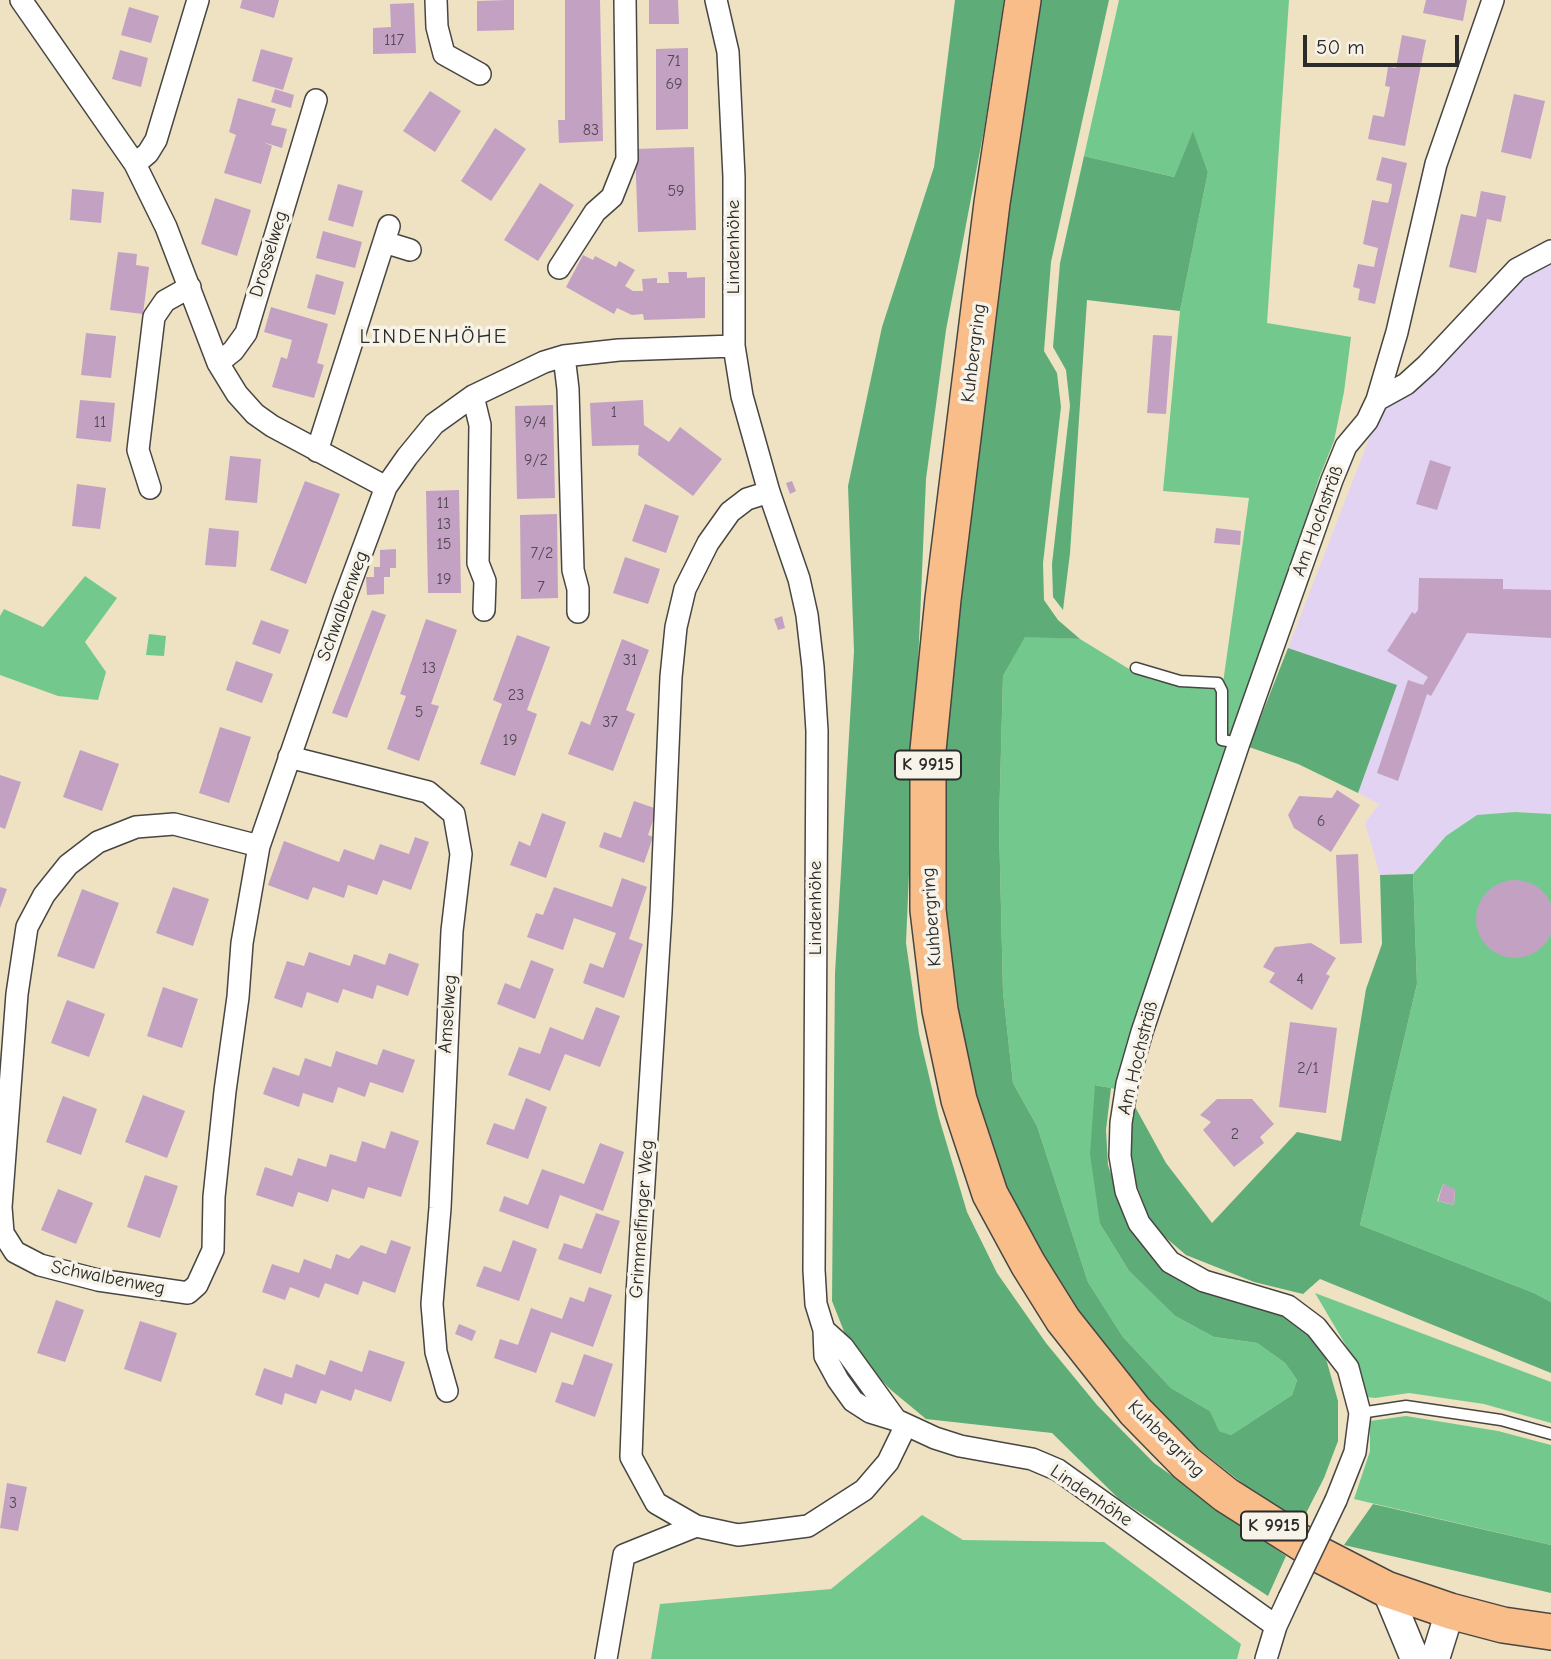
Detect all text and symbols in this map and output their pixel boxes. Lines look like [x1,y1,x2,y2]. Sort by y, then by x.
scale bar [1306,21,1462,65]
house number: 117 [384,30,404,50]
text: 50 m [1316,35,1365,59]
house number: 71 [667,51,681,71]
house number: 69 [665,74,683,94]
house number: 83 [583,120,599,140]
house number: 59 [667,181,685,201]
street label: Lindenhöhe [723,200,745,294]
street label: Drosselweg [245,208,293,300]
street label: Kuhbergring [957,302,991,404]
district label: LINDENHÖHE [361,324,507,350]
house number: 1 [611,402,617,422]
house number: 11 [94,412,106,432]
house number: 9/4 [523,412,547,432]
house number: 9/2 [524,450,548,470]
street label: Am Hochsträß [1287,462,1349,580]
house number: 11 [437,493,449,513]
house number: 13 [437,514,451,534]
house number: 15 [436,534,452,554]
house number: 7/2 [531,543,553,563]
street label: Schwalbenweg [313,548,373,664]
house number: 19 [437,569,451,589]
house number: 7 [537,577,545,597]
house number: 31 [623,650,637,670]
house number: 13 [422,658,436,678]
house number: 23 [508,685,524,705]
house number: 5 [415,702,423,722]
house number: 37 [602,712,618,732]
house number: 19 [503,730,517,750]
road number: K 9915 [895,750,961,780]
house number: 6 [1317,811,1325,831]
street label: Lindenhöhe [805,861,827,955]
street label: Kuhbergring [917,866,947,968]
house number: 4 [1296,969,1304,989]
street label: Amselweg [434,974,462,1054]
street label: Am Hochsträß [1113,999,1163,1117]
house number: 2/1 [1297,1058,1319,1078]
house number: 2 [1231,1124,1239,1144]
street label: Grimmelfinger Weg [625,1139,659,1299]
street label: Schwalbenweg [49,1256,167,1300]
street label: Kuhbergring [1123,1396,1209,1482]
street label: Lindenhöhe [1046,1460,1136,1532]
house number: 3 [9,1493,17,1513]
road number: K 9915 [1241,1512,1307,1540]

